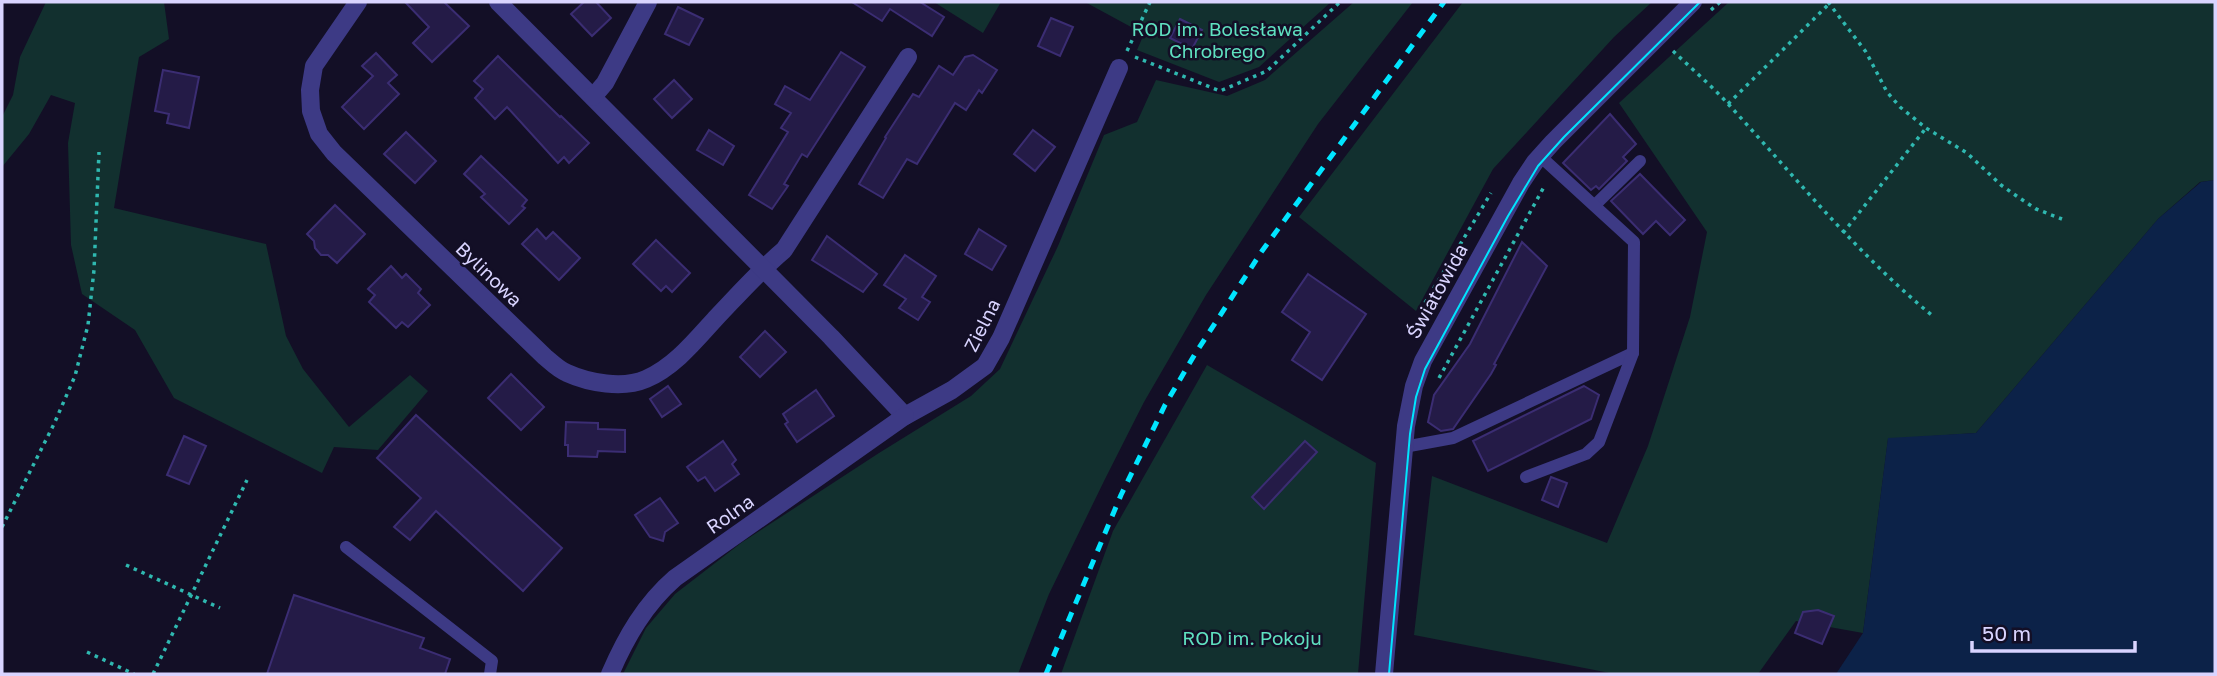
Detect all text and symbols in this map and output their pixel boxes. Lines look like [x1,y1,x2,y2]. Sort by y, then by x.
park label: ROD im. Bolesława Chrobrego [1131,17,1303,62]
street label: Bylinowa [452,237,527,311]
street label: Światowida [1401,239,1472,342]
street label: Zielna [959,295,1005,355]
street label: Rolna [702,489,758,538]
scale bar [1972,610,2135,654]
text: 50 m [1982,620,2031,646]
park label: ROD im. Pokoju [1182,626,1322,649]

